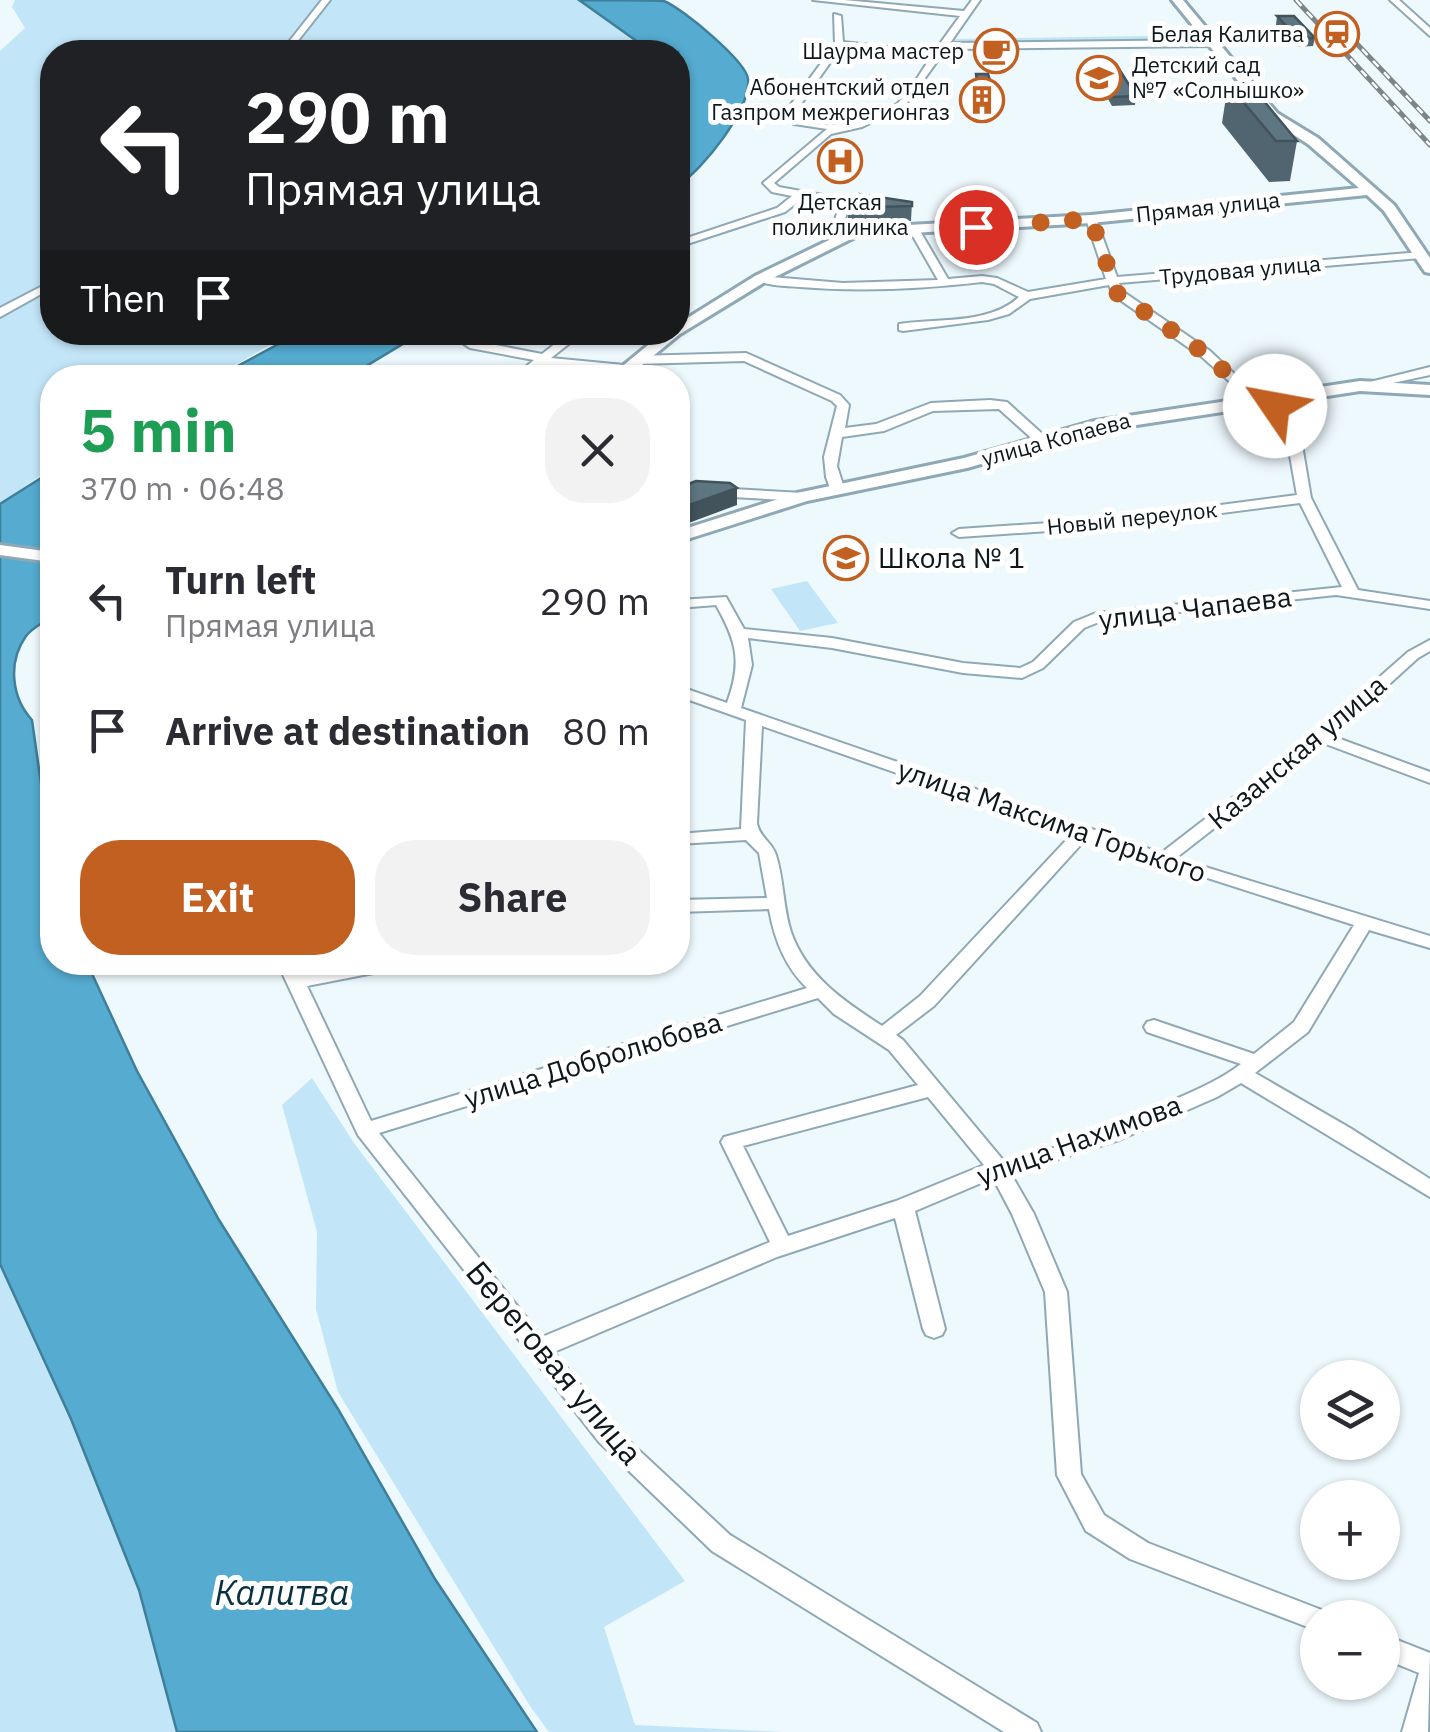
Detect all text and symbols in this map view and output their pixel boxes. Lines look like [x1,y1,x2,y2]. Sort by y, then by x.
station icon: Белая Калитва [1314,11,1360,57]
place label: Белая Калитва [1151,19,1304,48]
cafe icon: Шаурма мастер [973,28,1019,74]
place label: Шаурма мастер [802,36,964,65]
place label: Детский сад №7 «Солнышко» [1132,50,1304,104]
school or university icon: Детский сад №7 «Солнышко» [1076,55,1122,101]
text: 290 m [245,71,450,162]
place label: Абонентский отдел Газпром межрегионгаз [711,72,950,126]
building icon: Абонентский отдел Газпром межрегионгаз [959,77,1005,123]
icon: left [80,80,210,210]
hospital icon: Детская поликлиника [817,138,863,184]
text: Прямая улица [245,159,541,217]
street label: Прямая улица [1134,184,1282,228]
pin [934,185,1019,270]
place label: Детская поликлиника [771,187,909,241]
icon: arrive [949,200,1004,255]
street label: Трудовая улица [1158,248,1322,291]
icon: arrive [186,270,241,325]
text: Then [80,273,166,322]
position arrow [1223,354,1327,458]
text: 5 min [80,390,237,469]
button: close [545,398,650,503]
street label: улица Копаева [978,405,1134,472]
text: 370 m · 06:48 [80,467,285,509]
street label: Новый переулок [1045,494,1219,541]
school or university icon: Школа № 1 [823,535,869,581]
place label: Школа № 1 [878,539,1025,576]
text: Turn left [165,555,316,604]
icon: left [80,573,135,628]
text: 290 m [539,576,650,625]
street label: улица Чапаева [1096,577,1294,638]
text: Прямая улица [165,604,376,646]
street label: Казанская улица [1200,666,1394,837]
icon: arrive [80,703,135,758]
text: Arrive at destination [165,706,530,755]
text: 80 m [562,706,650,755]
street label: улица Максима Горького [893,750,1211,891]
button: Exit [80,840,355,955]
button: Share [375,840,650,955]
street label: улица Добролюбова [460,1003,726,1116]
street label: улица Нахимова [971,1085,1186,1194]
street label: Береговая улица [457,1252,652,1473]
map controls [1300,1360,1400,1700]
button: layers [1300,1360,1400,1460]
button: + [1300,1480,1400,1580]
water label: Калитва [214,1569,350,1615]
button: − [1300,1600,1400,1700]

